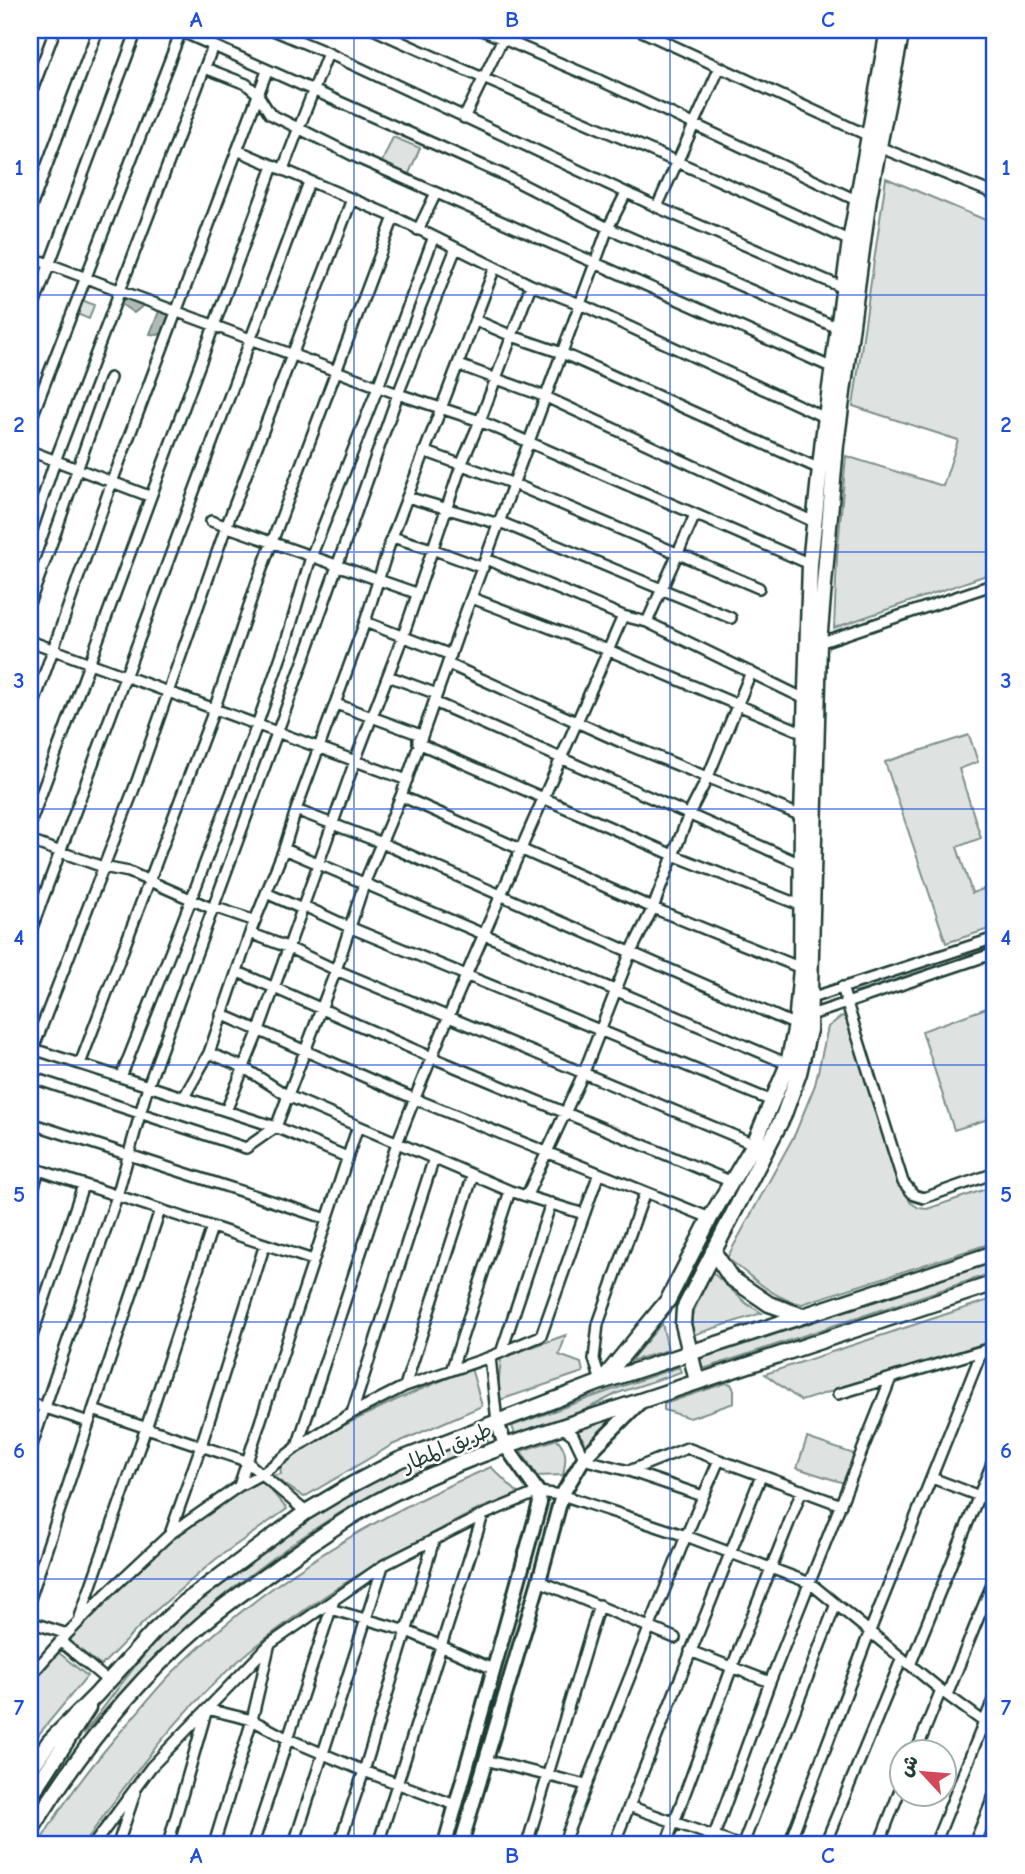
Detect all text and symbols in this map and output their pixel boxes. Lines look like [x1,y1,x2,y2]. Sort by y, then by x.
text: A [190,6,203,33]
text: B [505,6,519,33]
text: C [821,6,835,33]
text: 1 [14,154,24,181]
text: 1 [1001,154,1011,181]
text: 2 [13,411,25,438]
text: 2 [1000,411,1012,438]
text: 3 [13,667,25,694]
text: 3 [1000,667,1012,694]
text: 4 [14,924,25,951]
text: 4 [1001,924,1012,951]
text: 5 [13,1181,25,1208]
text: 5 [1000,1181,1012,1208]
street label: طريق المطار [397,1417,495,1477]
text: 6 [13,1437,25,1464]
text: 6 [1000,1437,1012,1464]
text: 7 [14,1694,25,1721]
text: 7 [1001,1694,1012,1721]
north arrow [888,1738,958,1808]
text: ش [894,1752,923,1780]
text: A [190,1842,203,1869]
text: B [505,1842,519,1869]
text: C [821,1842,835,1869]

